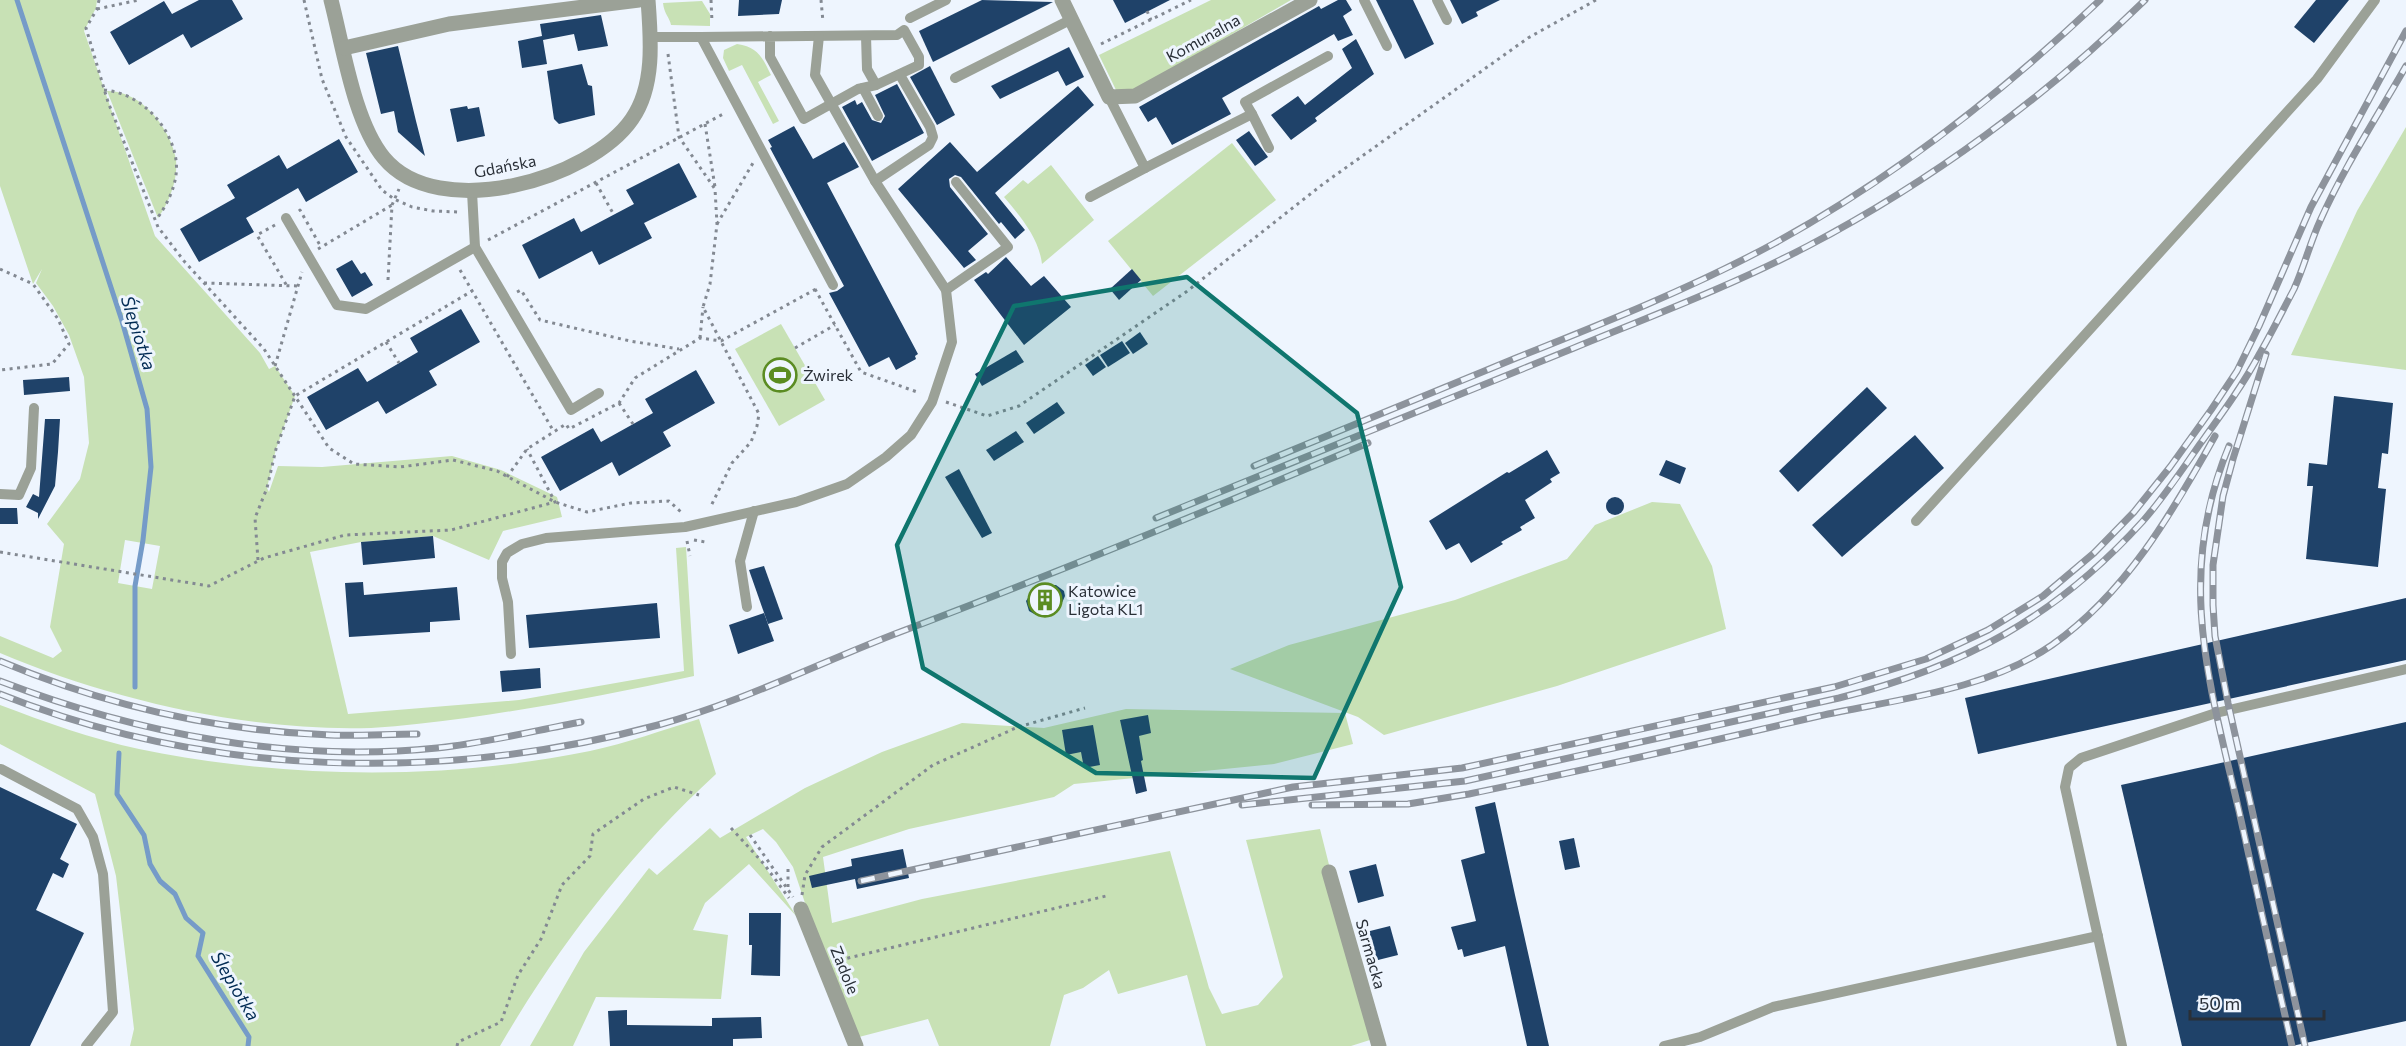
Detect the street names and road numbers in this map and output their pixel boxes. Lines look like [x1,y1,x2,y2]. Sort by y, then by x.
street label: Komunalna [1162,9,1243,66]
street label: Gdańska [472,150,538,181]
street label: Sarmacka [1353,917,1390,991]
street label: Zadole [827,943,864,997]

